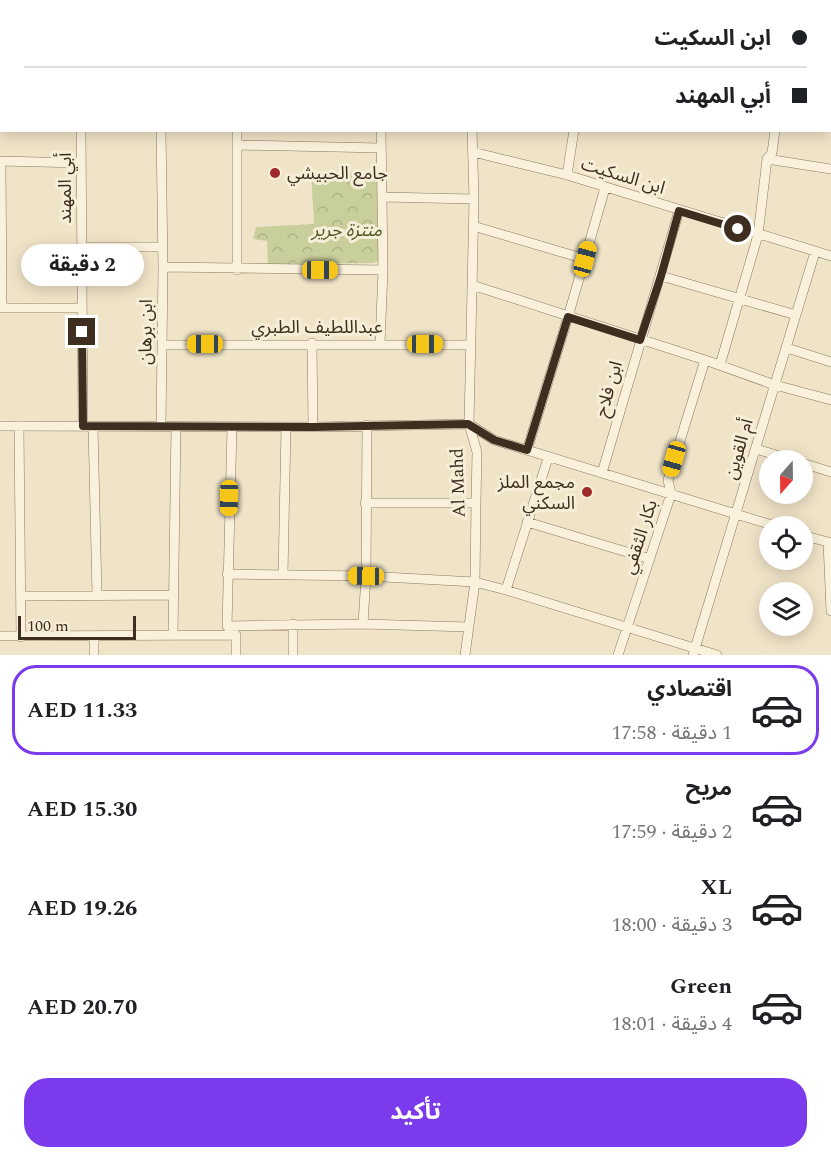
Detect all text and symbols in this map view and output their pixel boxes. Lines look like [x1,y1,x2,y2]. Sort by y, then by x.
text: ابن السكيت [655,22,771,55]
text: أبي المهند [675,80,771,113]
street label: ابن السكيت [578,150,668,202]
street label: أبي المهند [52,152,79,224]
place label: جامع الحبيشي [287,160,388,187]
marker: جامع الحبيشي [268,166,282,180]
route start [724,215,751,242]
park label: منتزة جرير [310,217,383,244]
car [572,239,598,279]
callout: 2 دقيقة [20,245,144,287]
text: 2 دقيقة [49,250,116,280]
car [302,261,338,279]
street label: ابن برهان [132,299,160,365]
street label: عبداللطيف الطبري [251,314,383,341]
route end [68,318,95,345]
car [187,335,223,353]
car [407,335,443,353]
street label: ابن فلاح [588,358,630,420]
street label: أم القوين [717,415,761,483]
car [660,439,688,479]
street label: Al Mahd [443,448,473,518]
north arrow [759,450,813,504]
map controls [759,450,813,636]
place label: مجمع الملز السكني [497,469,575,517]
car [220,480,238,516]
marker: مجمع الملز السكني [580,485,594,499]
street label: بكار الثقفي [615,496,665,578]
button: locate [759,516,813,570]
car [348,567,384,585]
button: layers [759,582,813,636]
scale bar [18,613,136,640]
text: 100 m [27,614,69,638]
text: اقتصادي [647,673,732,706]
icon: car [750,683,804,737]
text: AED 11.33 [27,694,137,727]
text: 1 دقيقة · 17:58 [611,718,732,748]
text: مريح [686,772,732,805]
icon: car [750,782,804,836]
text: AED 15.30 [27,793,137,826]
text: 2 دقيقة · 17:59 [611,817,732,847]
text: XL [701,871,732,904]
icon: car [750,881,804,935]
text: AED 19.26 [27,892,137,925]
text: 3 دقيقة · 18:00 [611,910,732,940]
text: Green [670,970,732,1003]
icon: car [750,980,804,1034]
text: AED 20.70 [27,991,137,1024]
text: 4 دقيقة · 18:01 [611,1009,732,1039]
button: تأكيد [24,1078,807,1147]

